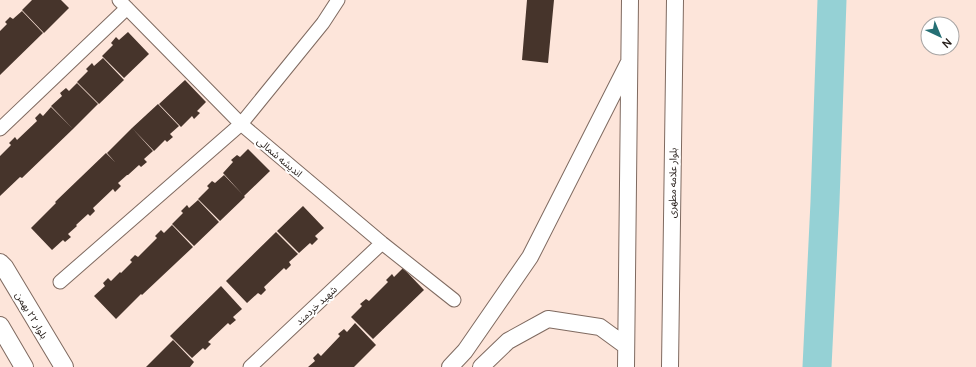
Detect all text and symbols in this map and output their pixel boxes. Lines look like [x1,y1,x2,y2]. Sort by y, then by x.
north arrow [920,16,960,56]
text: N [939,35,955,52]
street label: اندیشه شمالی [254,134,306,180]
street label: بلوار علامه مطهری [664,147,680,218]
street label: شهید خردمند [292,282,340,328]
street label: بلوار ۲۲ بهمن [12,289,52,341]

